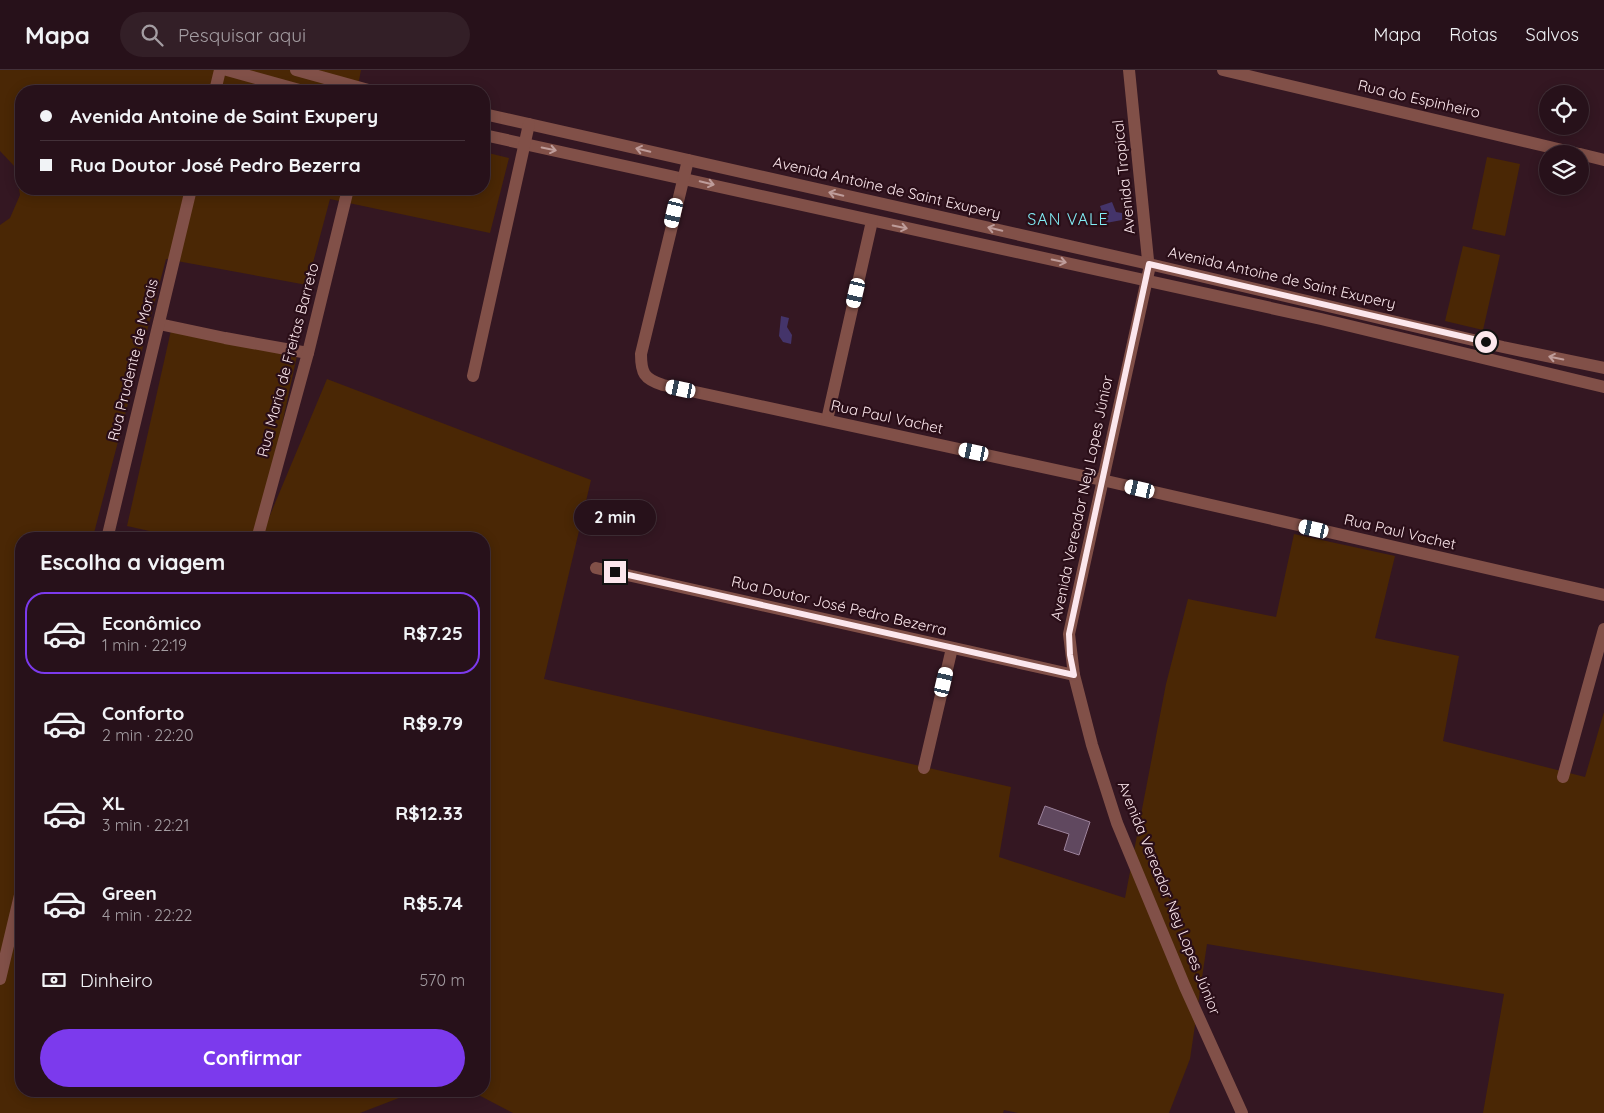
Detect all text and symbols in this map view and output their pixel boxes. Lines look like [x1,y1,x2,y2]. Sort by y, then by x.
search box [120,12,470,57]
text: Mapa [25,20,90,50]
icon: search [138,21,166,49]
text: Pesquisar aqui [178,23,306,47]
text: Mapa [1374,23,1421,46]
text: Rotas [1449,23,1498,46]
text: Salvos [1526,23,1579,46]
street label: Rua do Espinheiro [1356,75,1482,122]
map controls [1539,85,1589,195]
button: locate [1539,85,1589,135]
text: Avenida Antoine de Saint Exupery [70,104,378,128]
street label: Avenida Tropical [1108,119,1139,235]
one-way arrow [540,144,556,154]
one-way arrow [636,145,652,154]
button: layers [1539,145,1589,195]
street label: Avenida Antoine de Saint Exupery [771,152,1003,223]
text: Rua Doutor José Pedro Bezerra [70,153,361,177]
one-way arrow [699,179,715,188]
one-way arrow [829,189,845,198]
car [663,197,684,229]
district label: SAN VALE [1027,209,1109,229]
one-way arrow [891,223,907,232]
one-way arrow [987,224,1003,233]
street label: Avenida Antoine de Saint Exupery [1166,242,1398,313]
one-way arrow [1050,257,1066,266]
street label: Rua Maria de Freitas Barreto [252,261,323,459]
street label: Rua Prudente de Morais [103,277,162,443]
car [845,277,866,309]
route start [1475,331,1497,353]
one-way arrow [1549,353,1565,362]
street label: Avenida Vereador Ney Lopes Júnior [1046,373,1117,622]
car [664,379,697,399]
street label: Rua Paul Vachet [829,395,945,438]
car [957,442,990,462]
car [1123,478,1156,500]
callout: 2 min [574,500,656,534]
text: 2 min [594,507,636,527]
street label: Rua Paul Vachet [1342,509,1458,554]
car [1297,518,1330,540]
text: Escolha a viagem [40,548,225,576]
route end [604,561,626,583]
street label: Rua Doutor José Pedro Bezerra [730,571,949,640]
icon: car [42,611,87,656]
text: Econômico [102,611,201,635]
text: R$7.25 [403,621,463,645]
text: 1 min · 22:19 [102,635,187,655]
car [933,666,954,698]
icon: car [42,701,87,746]
text: Conforto [102,701,184,725]
text: R$9.79 [403,711,463,735]
text: 2 min · 22:20 [102,725,193,745]
street label: Avenida Vereador Ney Lopes Júnior [1114,778,1225,1018]
icon: car [42,791,87,836]
text: XL [102,791,125,815]
text: R$12.33 [395,801,463,825]
text: 3 min · 22:21 [102,815,189,835]
icon: car [42,881,87,926]
text: Green [102,881,157,905]
text: R$5.74 [403,891,463,915]
text: 4 min · 22:22 [102,905,192,925]
icon: cash [40,966,68,994]
text: Dinheiro [80,968,153,992]
text: 570 m [420,970,465,990]
button: Confirmar [40,1029,465,1087]

